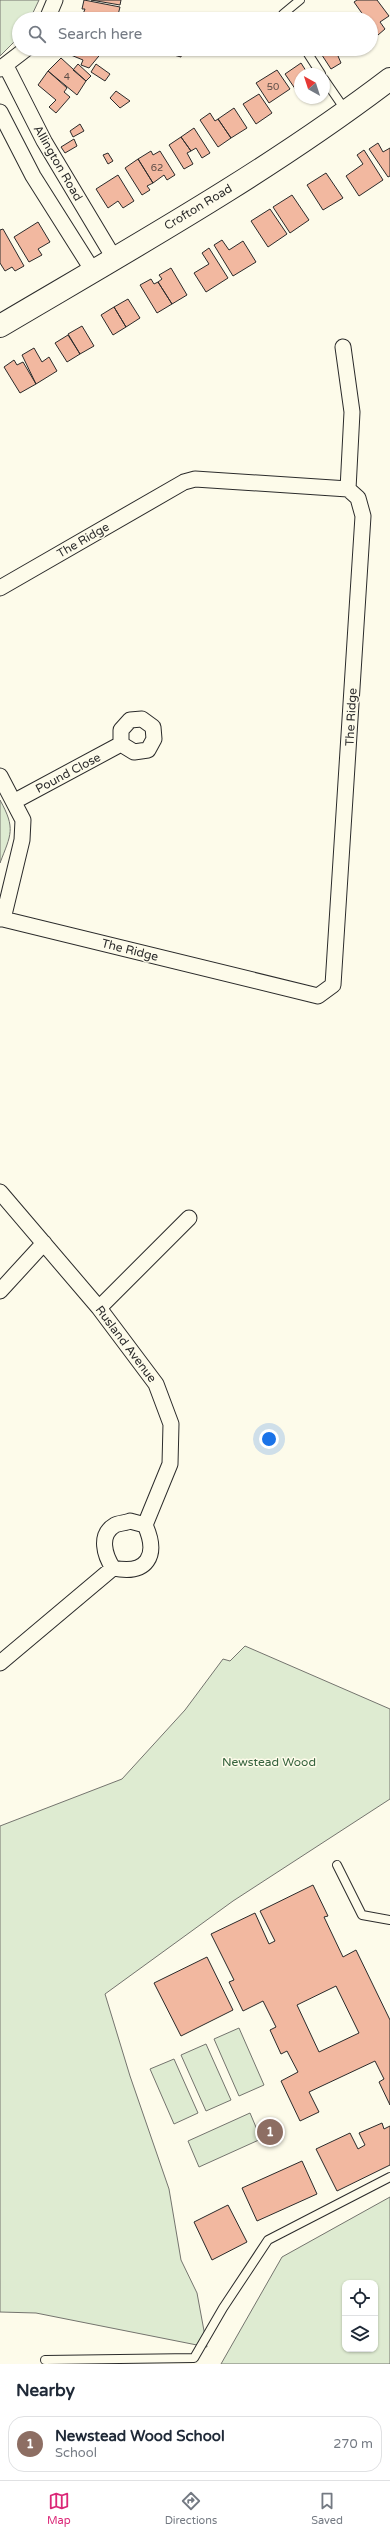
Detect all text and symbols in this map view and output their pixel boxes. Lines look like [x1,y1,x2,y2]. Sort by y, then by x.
search box [12,12,378,56]
icon: search [26,23,48,45]
text: Search here [58,25,142,43]
north arrow [294,68,330,104]
house number: 4 [64,71,70,83]
house number: 50 [267,81,279,93]
street label: Allington Road [31,123,85,203]
house number: 62 [151,162,163,174]
street label: Crofton Road [161,181,235,233]
street label: The Ridge [54,519,112,561]
street label: The Ridge [342,688,360,746]
street label: Pound Close [33,750,103,796]
street label: The Ridge [100,936,160,964]
street label: Rusland Avenue [93,1303,159,1385]
your location [259,1429,279,1449]
park label: Newstead Wood [222,1755,316,1769]
pin: 1 [257,2117,283,2147]
map controls [342,2280,378,2352]
button: locate [342,2280,378,2316]
button: layers [342,2316,378,2352]
text: Nearby [16,2380,75,2401]
text: Newstead Wood School [55,2427,225,2445]
text: 1 [26,2436,34,2452]
text: 270 m [333,2436,373,2452]
text: School [55,2445,97,2461]
tab: Map [47,2490,71,2527]
tab: Directions [165,2490,217,2527]
tab: Saved [311,2490,343,2527]

